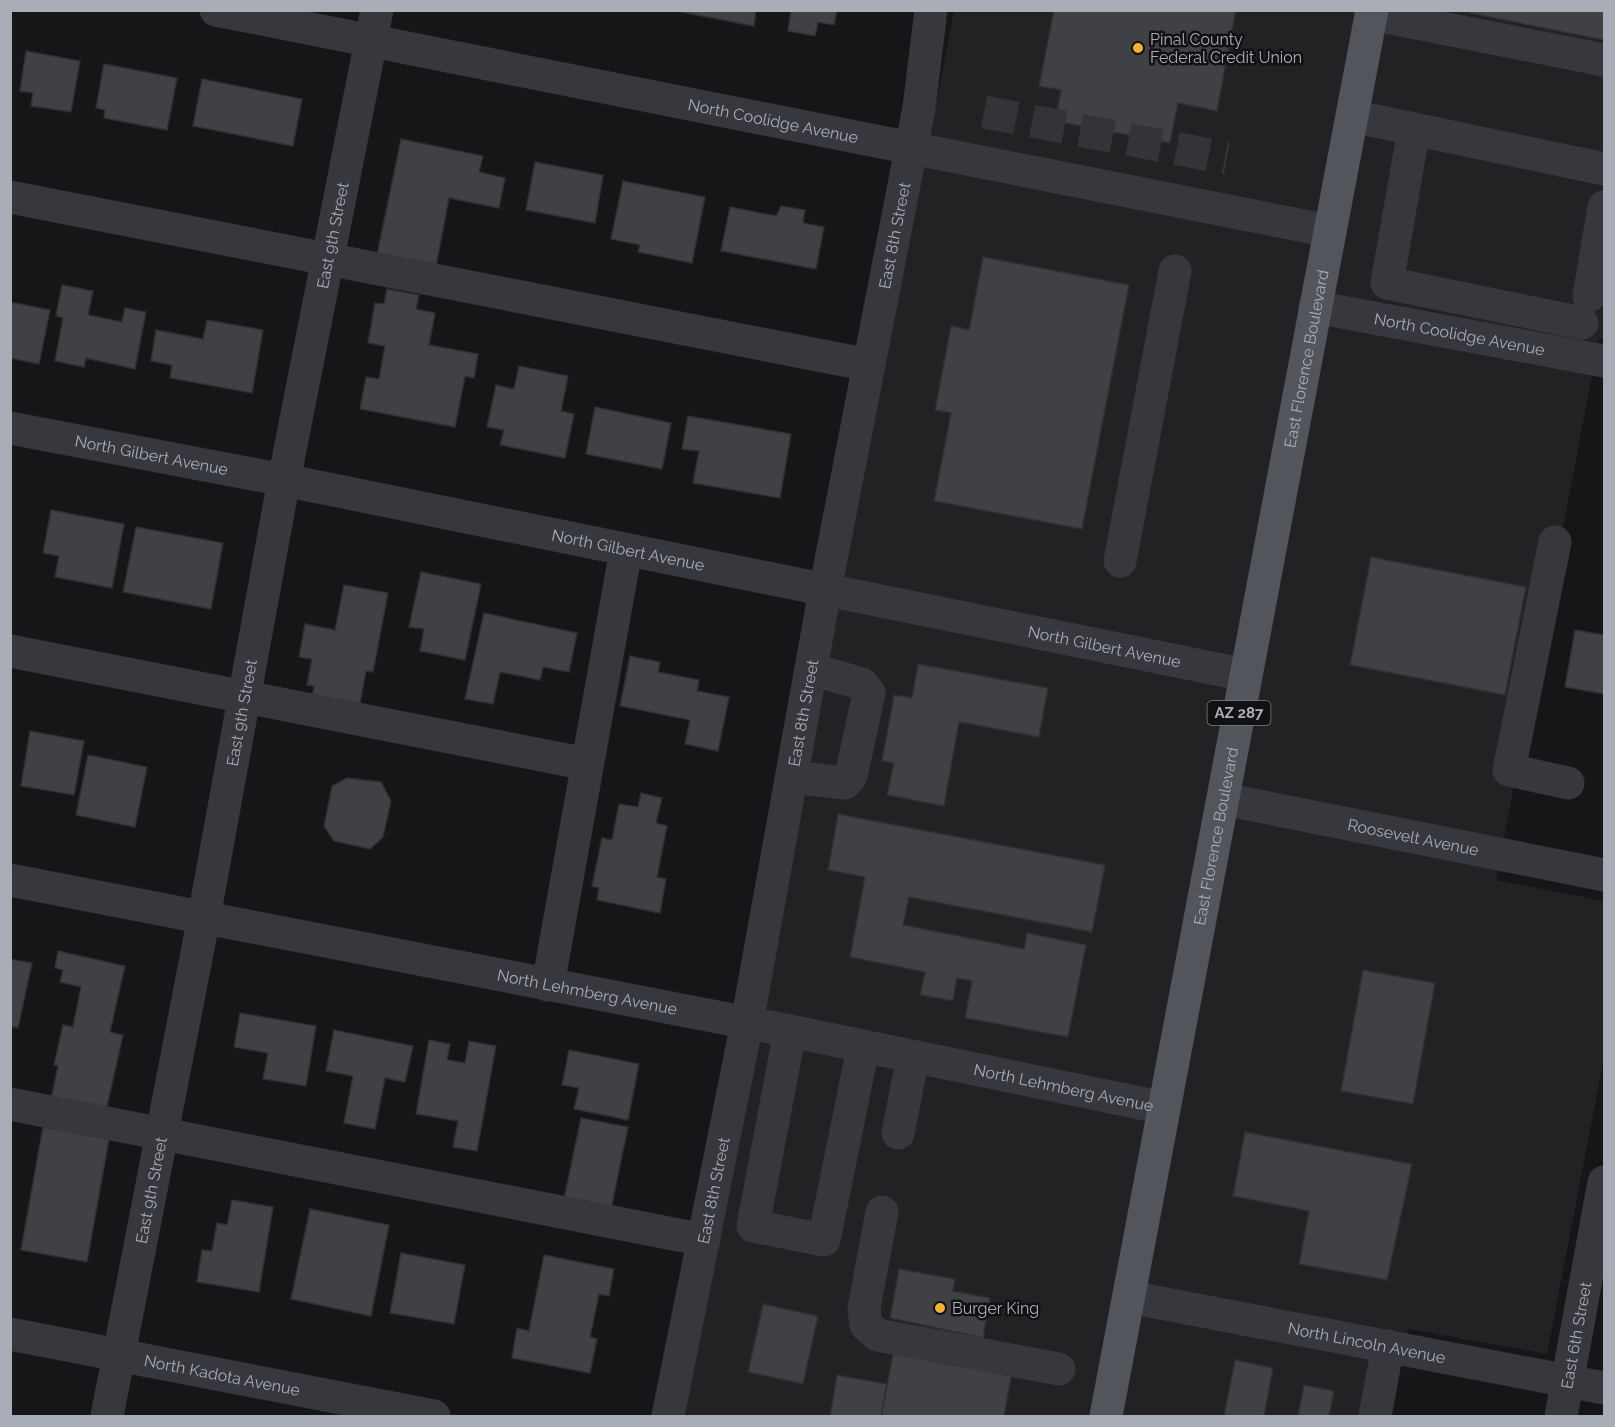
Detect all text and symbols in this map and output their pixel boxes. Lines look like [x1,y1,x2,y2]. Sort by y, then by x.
place label: Pinal County Federal Credit Union [1150,30,1302,67]
marker: Pinal County Federal Credit Union [1131,41,1145,55]
street label: North Coolidge Avenue [686,94,860,147]
street label: East 9th Street [313,180,352,290]
street label: East 8th Street [875,180,914,291]
street label: East Florence Boulevard [1280,268,1332,449]
street label: North Coolidge Avenue [1373,309,1546,359]
street label: North Gilbert Avenue [73,431,230,479]
street label: North Gilbert Avenue [550,525,706,575]
street label: North Gilbert Avenue [1026,622,1183,671]
street label: East 9th Street [222,657,261,768]
street label: East 8th Street [784,657,822,768]
road number: AZ 287 [1208,701,1270,725]
street label: East Florence Boulevard [1190,746,1242,927]
street label: Roosevelt Avenue [1346,815,1480,859]
street label: North Lehmberg Avenue [496,965,679,1018]
street label: North Lehmberg Avenue [972,1060,1155,1115]
street label: East 9th Street [131,1135,171,1245]
street label: East 8th Street [693,1135,733,1246]
street label: East 6th Street [1557,1280,1595,1390]
place label: Burger King [952,1299,1039,1318]
marker: Burger King [933,1301,947,1315]
street label: North Lincoln Avenue [1286,1318,1447,1367]
street label: North Kadota Avenue [142,1351,302,1399]

